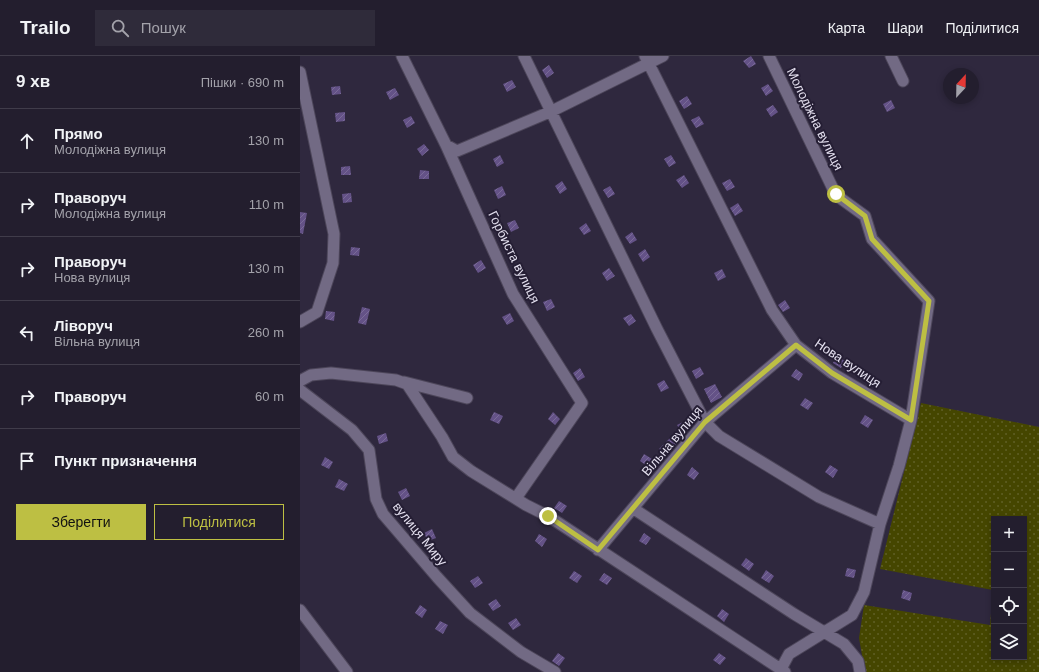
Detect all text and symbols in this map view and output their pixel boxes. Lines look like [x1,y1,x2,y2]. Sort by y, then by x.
search box [95,10,375,46]
text: Trailo [20,17,71,38]
icon: search [109,17,131,39]
text: Пошук [141,19,186,36]
text: Карта [828,20,865,36]
text: Шари [887,20,923,36]
text: Поділитися [945,20,1019,36]
street label: Молодіжна вулиця [784,65,846,173]
north arrow [943,68,979,104]
text: 9 хв [16,72,50,91]
text: Пішки · 690 m [201,75,284,90]
text: Прямо [54,125,103,142]
icon: ahead [16,130,38,152]
text: 130 m [248,133,284,148]
text: Молодіжна вулиця [54,142,166,157]
route start [827,185,845,203]
text: Праворуч [54,189,127,206]
icon: right [16,194,38,216]
text: 110 m [249,197,284,212]
text: Молодіжна вулиця [54,206,166,221]
street label: Горбиста вулиця [485,208,543,306]
text: Праворуч [54,253,127,270]
icon: right [16,258,38,280]
text: 130 m [248,261,284,276]
text: Нова вулиця [54,270,130,285]
text: Ліворуч [54,317,113,334]
icon: left [16,322,38,344]
text: 260 m [248,325,284,340]
text: Вільна вулиця [54,334,140,349]
street label: Нова вулиця [812,335,884,391]
icon: right [16,386,38,408]
text: Праворуч [54,388,127,405]
text: 60 m [255,389,284,404]
street label: Вільна вулиця [639,403,705,479]
icon: arrive [16,450,38,472]
text: Пункт призначення [54,452,197,469]
street label: вулиця Миру [390,499,451,569]
button: Зберегти [16,504,146,540]
button: Поділитися [154,504,284,540]
route end [539,507,557,525]
map controls [991,516,1027,660]
button: + [991,516,1027,552]
button: − [991,552,1027,588]
button: locate [991,588,1027,624]
button: layers [991,624,1027,660]

